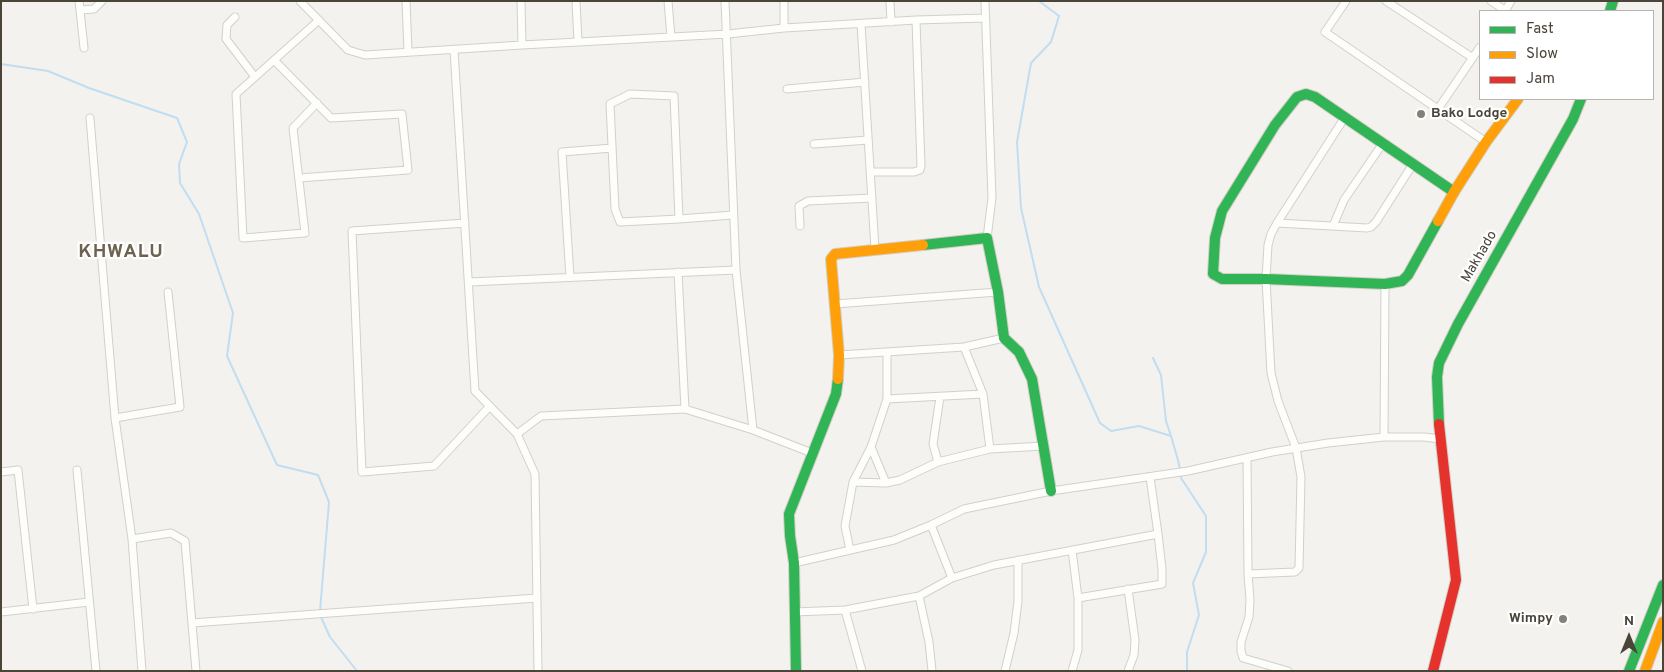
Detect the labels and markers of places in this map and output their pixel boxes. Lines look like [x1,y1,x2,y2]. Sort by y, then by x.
place label: Bako Lodge [1431,106,1507,122]
marker: Bako Lodge [1415,108,1427,120]
place label: Wimpy [1509,611,1553,627]
marker: Wimpy [1557,613,1569,625]

